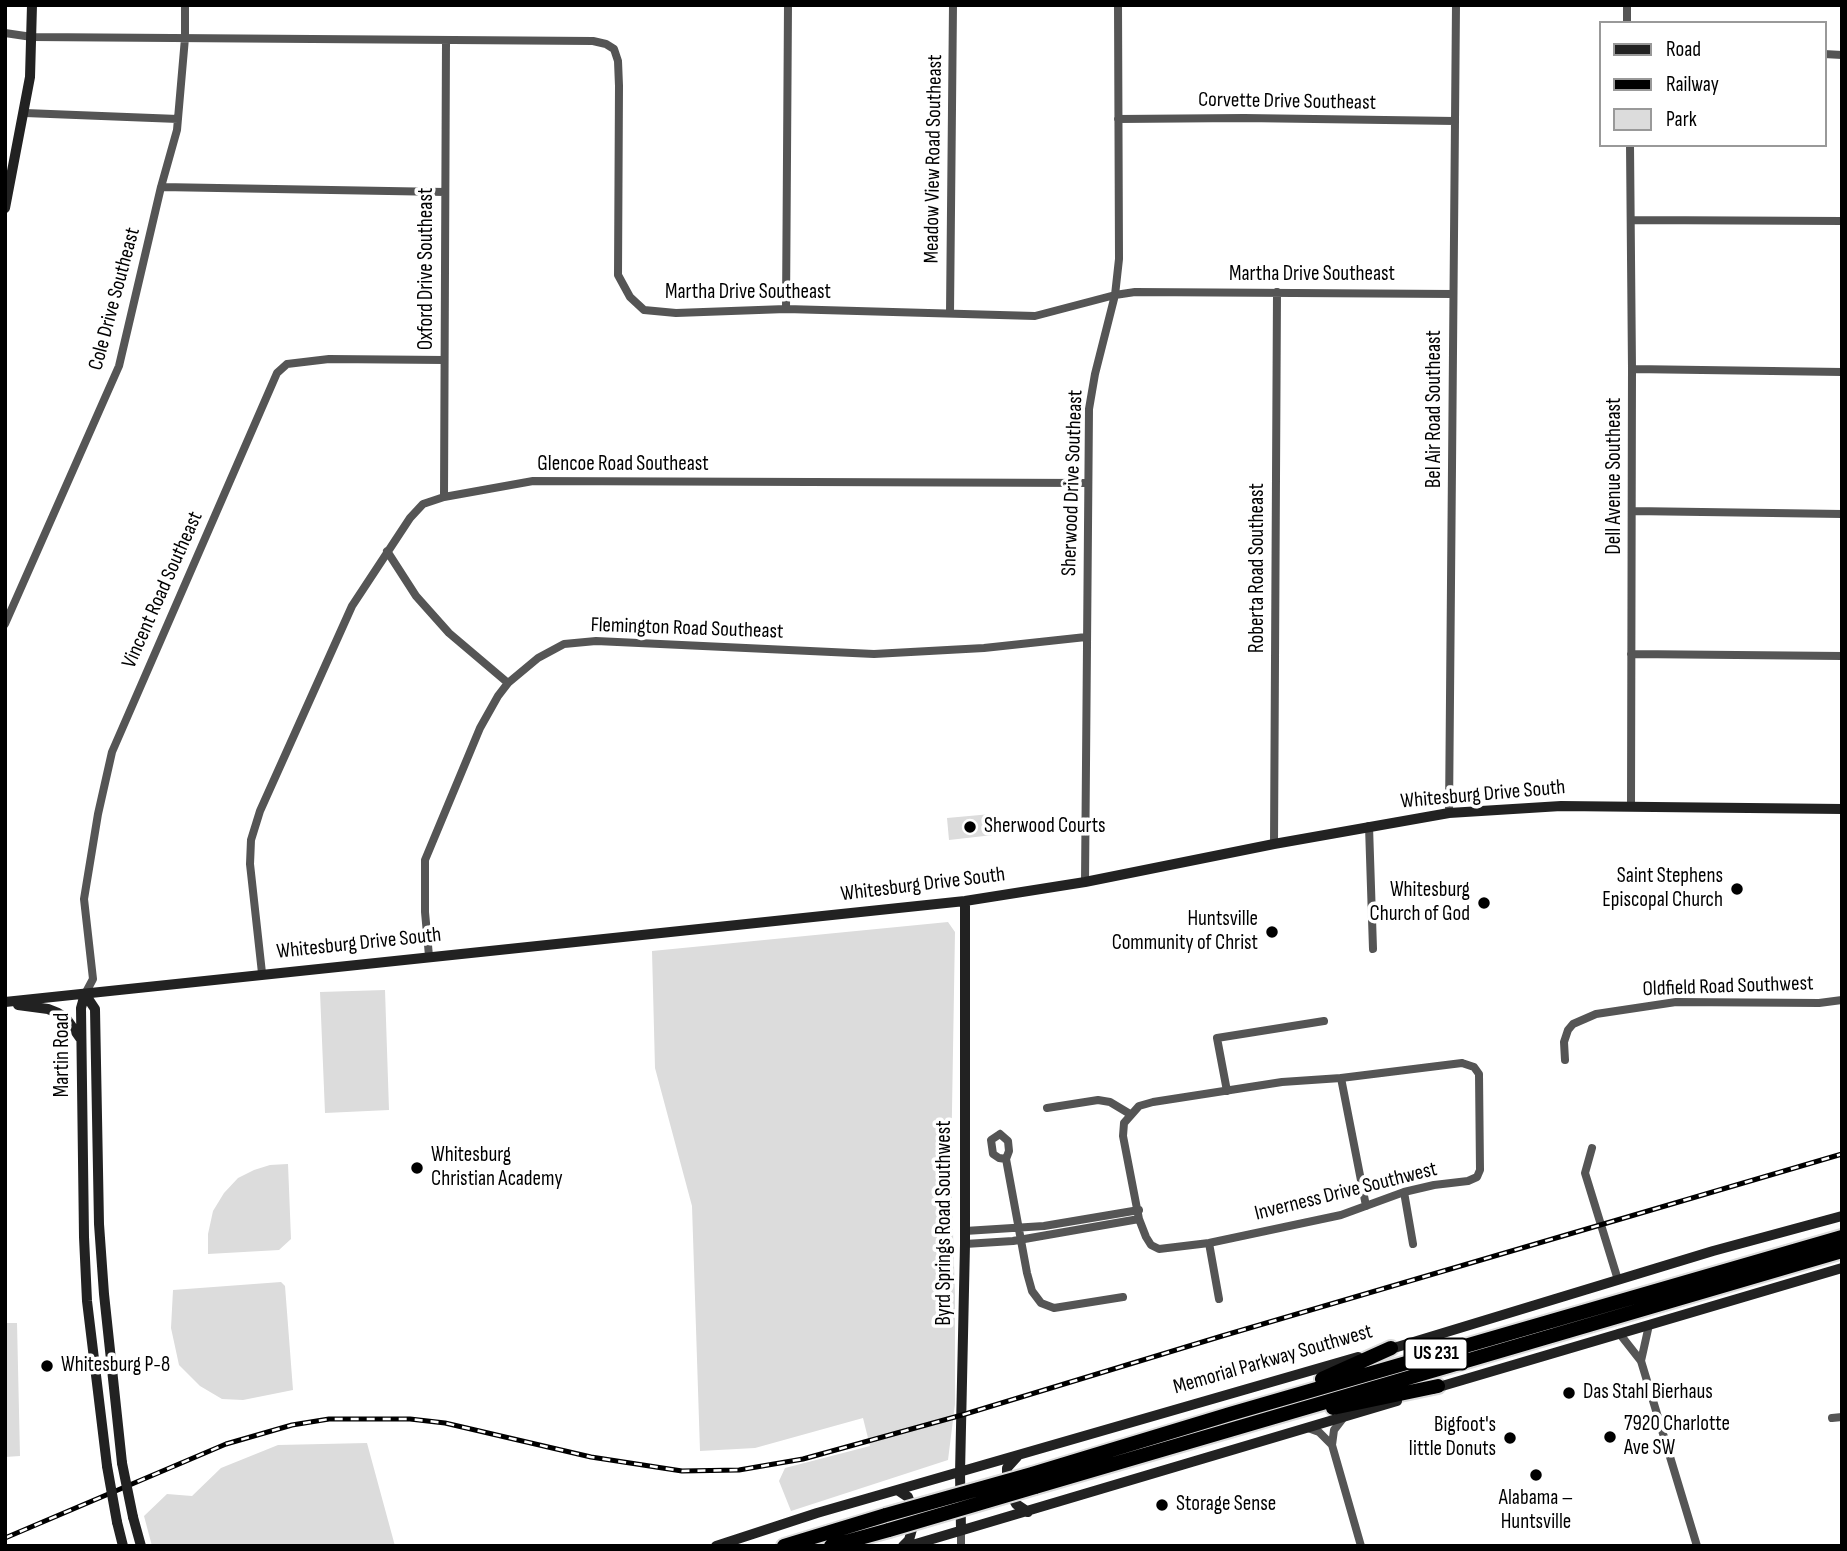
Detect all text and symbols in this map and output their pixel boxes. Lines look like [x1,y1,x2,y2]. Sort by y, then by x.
legend [1598,21,1826,147]
text: Road [1666,37,1701,62]
street label: Meadow View Road Southeast [920,54,948,264]
text: Railway [1666,72,1719,97]
street label: Corvette Drive Southeast [1198,88,1376,116]
text: Park [1666,107,1697,132]
street label: Oxford Drive Southeast [414,188,440,350]
street label: Cole Drive Southeast [84,225,146,373]
street label: Martha Drive Southeast [1229,262,1395,288]
street label: Martha Drive Southeast [665,280,831,306]
street label: Bel Air Road Southeast [1422,330,1448,488]
street label: Sherwood Drive Southeast [1057,389,1089,577]
street label: Dell Avenue Southeast [1602,398,1628,554]
street label: Glencoe Road Southeast [537,452,709,478]
street label: Roberta Road Southeast [1245,483,1271,653]
street label: Vincent Road Southeast [117,508,209,672]
street label: Flemington Road Southeast [590,613,784,645]
street label: Whitesburg Drive South [1400,775,1566,815]
place label: Sherwood Courts [984,814,1106,840]
marker: Sherwood Courts [962,819,978,835]
street label: Whitesburg Drive South [839,862,1007,908]
place label: Saint Stephens Episcopal Church [1602,864,1723,914]
place label: Whitesburg Church of God [1370,878,1470,928]
marker: Saint Stephens Episcopal Church [1729,881,1745,897]
marker: Whitesburg Church of God [1476,895,1492,911]
place label: Huntsville Community of Christ [1112,907,1258,957]
street label: Whitesburg Drive South [275,923,443,965]
marker: Huntsville Community of Christ [1264,924,1280,940]
street label: Oldfield Road Southwest [1642,971,1814,1003]
street label: Martin Road [50,1013,76,1097]
street label: Byrd Springs Road Southwest [932,1120,958,1326]
place label: Whitesburg Christian Academy [431,1143,563,1193]
street label: Inverness Drive Southwest [1252,1157,1440,1227]
marker: Whitesburg Christian Academy [409,1160,425,1176]
street label: Memorial Parkway Southwest [1171,1319,1375,1401]
road number: US 231 [1404,1338,1468,1370]
place label: Whitesburg P-8 [61,1353,170,1379]
marker: Whitesburg P-8 [39,1358,55,1374]
place label: Das Stahl Bierhaus [1583,1380,1713,1406]
marker: Das Stahl Bierhaus [1561,1385,1577,1401]
place label: 7920 Charlotte Ave SW [1624,1412,1730,1462]
place label: Bigfoot's little Donuts [1409,1413,1496,1463]
marker: 7920 Charlotte Ave SW [1602,1429,1618,1445]
marker: Bigfoot's little Donuts [1502,1430,1518,1446]
marker: Alabama – Huntsville [1528,1467,1544,1483]
place label: Alabama – Huntsville [1499,1486,1573,1536]
place label: Storage Sense [1176,1492,1276,1518]
marker: Storage Sense [1154,1497,1170,1513]

